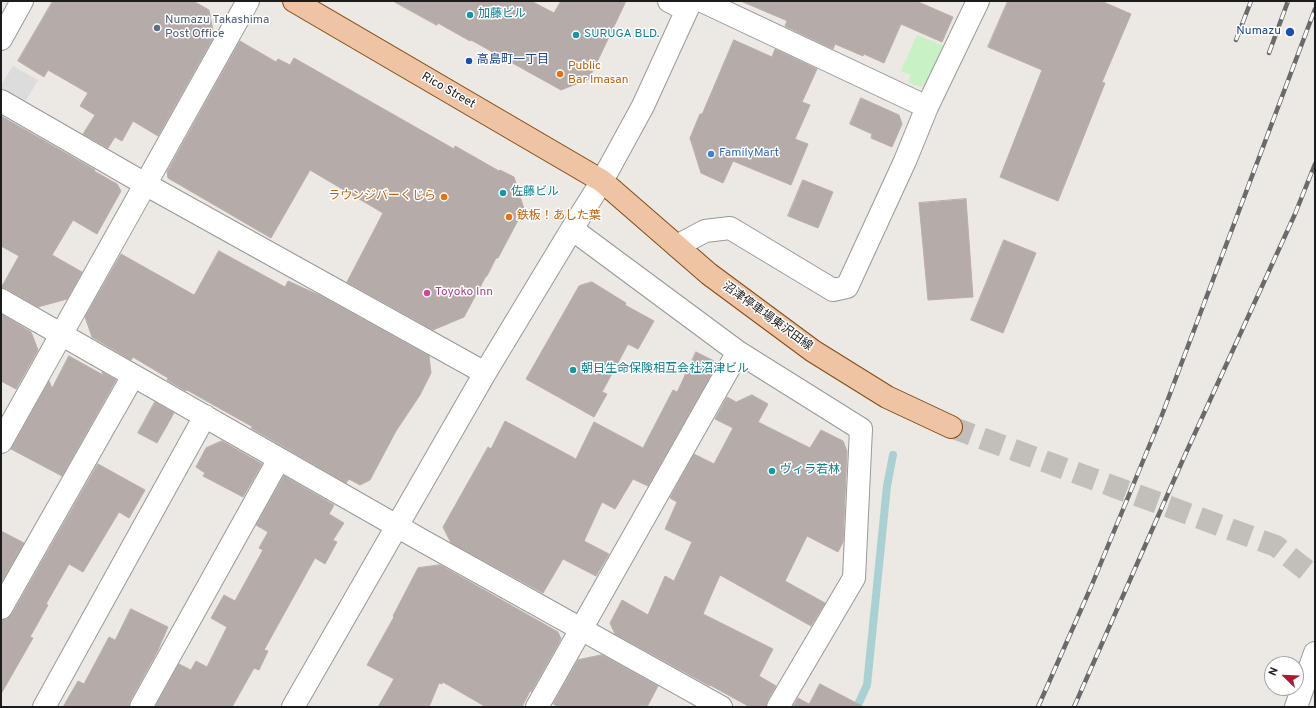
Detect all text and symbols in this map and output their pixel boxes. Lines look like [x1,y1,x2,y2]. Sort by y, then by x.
place label: 加藤ビル [478,8,526,22]
marker: 加藤ビル [465,10,475,20]
place label: Numazu Takashima Post Office [165,14,269,42]
marker: Numazu Takashima Post Office [152,23,162,33]
place label: Numazu [1236,25,1281,39]
marker: Numazu [1284,26,1296,38]
place label: SURUGA BLD. [584,28,659,42]
marker: SURUGA BLD. [571,30,581,40]
place label: 高島町一丁目 [477,54,549,68]
marker: 高島町一丁目 [464,56,474,66]
place label: Public Bar Imasan [568,60,629,88]
marker: Public Bar Imasan [555,69,565,79]
street label: Rico Street [419,70,477,112]
place label: FamilyMart [719,147,779,161]
marker: FamilyMart [706,149,716,159]
place label: 佐藤ビル [511,186,559,200]
marker: 佐藤ビル [498,188,508,198]
place label: ラウンジバーくじら [328,190,436,204]
marker: ラウンジバーくじら [439,192,449,202]
place label: 鉄板！あした葉 [517,210,601,224]
marker: 鉄板！あした葉 [504,212,514,222]
street label: 沼津停車場東沢田線 [719,279,815,355]
place label: Toyoko Inn [435,286,493,300]
marker: Toyoko Inn [422,288,432,298]
place label: 朝日生命保険相互会社沼津ビル [581,363,749,377]
marker: 朝日生命保険相互会社沼津ビル [568,365,578,375]
place label: ヴィラ若林 [780,464,840,478]
marker: ヴィラ若林 [767,466,777,476]
north arrow [1264,656,1304,696]
text: N [1266,665,1282,678]

